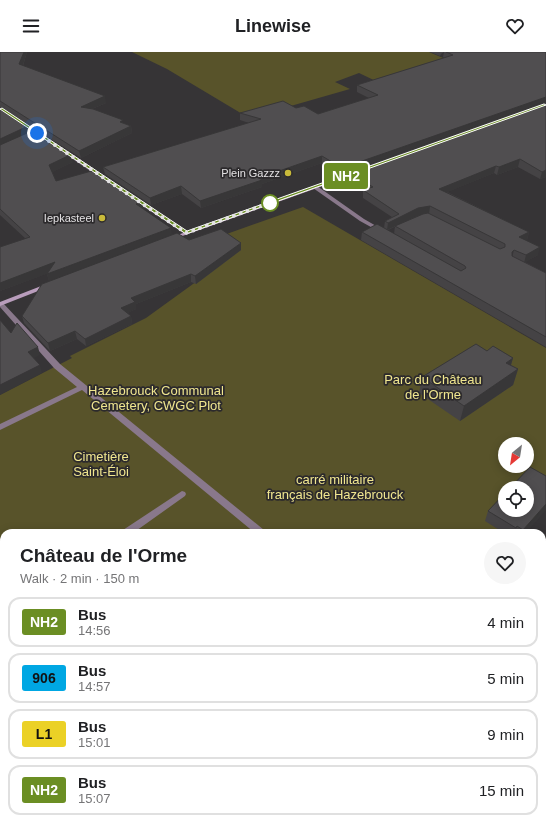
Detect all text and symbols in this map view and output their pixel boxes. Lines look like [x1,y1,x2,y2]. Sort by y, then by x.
icon: menu [20,15,42,37]
icon: heart [504,15,526,37]
text: Linewise [235,16,311,36]
your location [27,123,47,143]
line badge: NH2 [323,163,369,189]
place label: Plein Gazzz [221,167,280,179]
marker: Plein Gazzz [283,168,293,178]
text: NH2 [332,168,360,184]
unlabelled marker [261,194,279,212]
place label: Iepkasteel [44,212,94,224]
marker: Iepkasteel [97,213,107,223]
park label: Parc du Château de l'Orme [384,372,482,402]
park label: Hazebrouck Communal Cemetery, CWGC Plot [88,383,224,413]
north arrow [498,437,534,473]
map controls [498,437,534,517]
park label: Cimetière Saint-Éloi [73,449,129,479]
park label: carré militaire français de Hazebrouck [267,472,404,502]
button: locate [498,481,534,517]
button: heart [484,542,526,584]
text: Château de l'Orme [20,545,187,566]
text: Walk · 2 min · 150 m [20,571,139,586]
text: Bus [78,606,106,623]
text: NH2 [30,614,58,630]
text: 4 min [487,614,524,631]
text: 14:56 [78,623,111,638]
text: Bus [78,662,106,679]
text: 906 [32,670,56,686]
text: 5 min [487,670,524,687]
text: 14:57 [78,679,111,694]
text: Bus [78,718,106,735]
text: L1 [36,726,52,742]
text: 9 min [487,726,524,743]
text: 15:01 [78,735,111,750]
text: Bus [78,774,106,791]
text: NH2 [30,782,58,798]
text: 15 min [479,782,524,799]
text: 15:07 [78,791,111,806]

